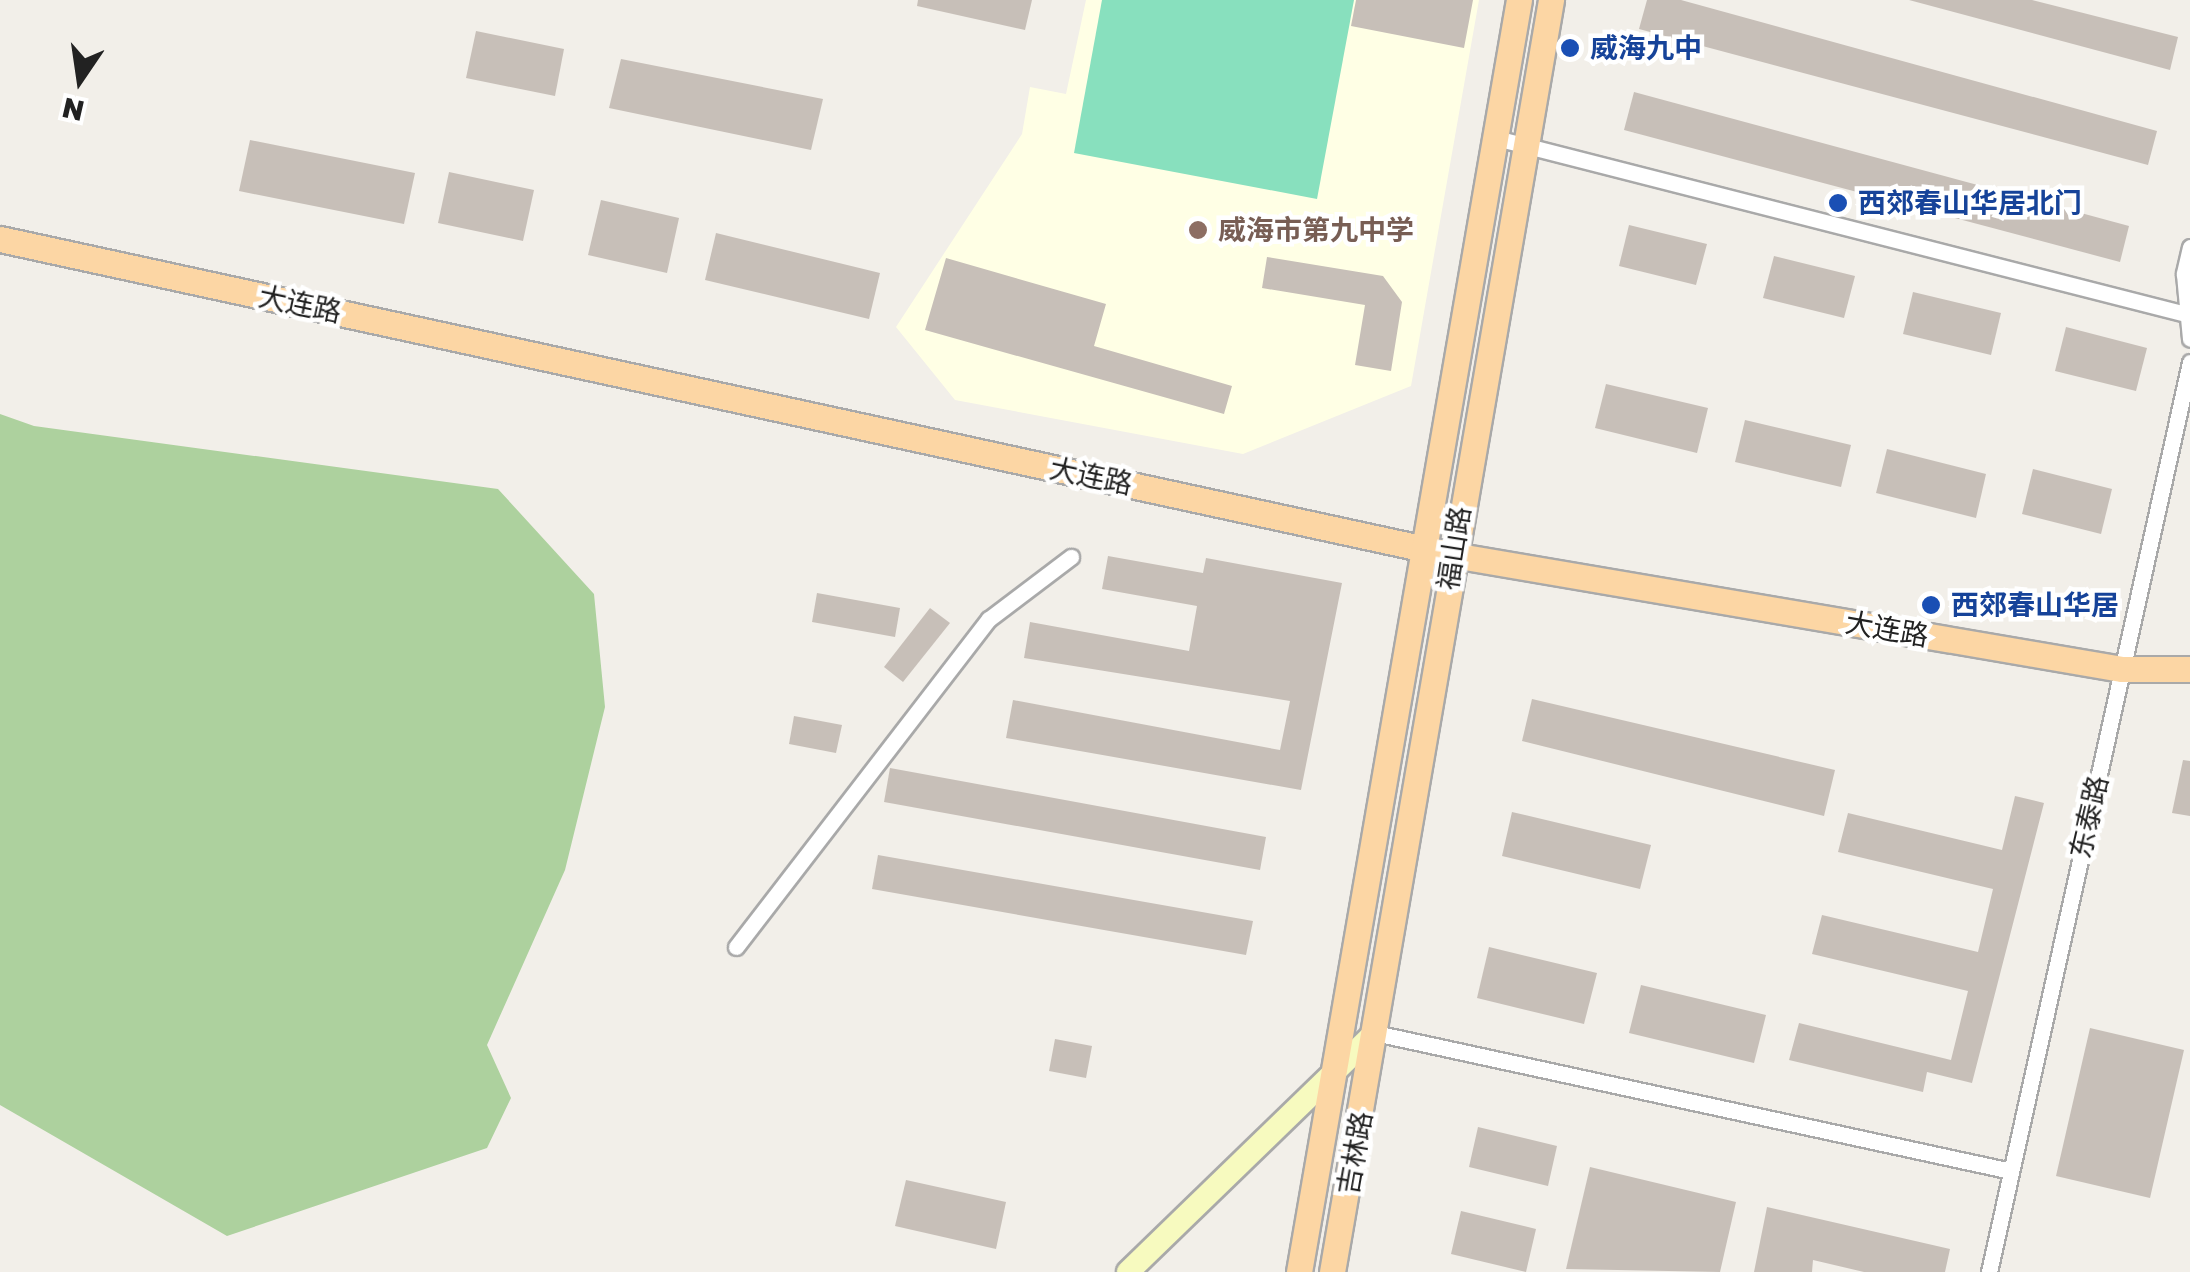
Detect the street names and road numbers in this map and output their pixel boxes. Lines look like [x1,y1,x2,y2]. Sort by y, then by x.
street label: 大连路 [255,279,345,329]
street label: 大连路 [1046,451,1136,501]
street label: 福山路 [1431,504,1477,592]
street label: 大连路 [1843,605,1931,653]
street label: 东泰路 [2063,772,2115,862]
street label: 吉林路 [1331,1109,1379,1197]

